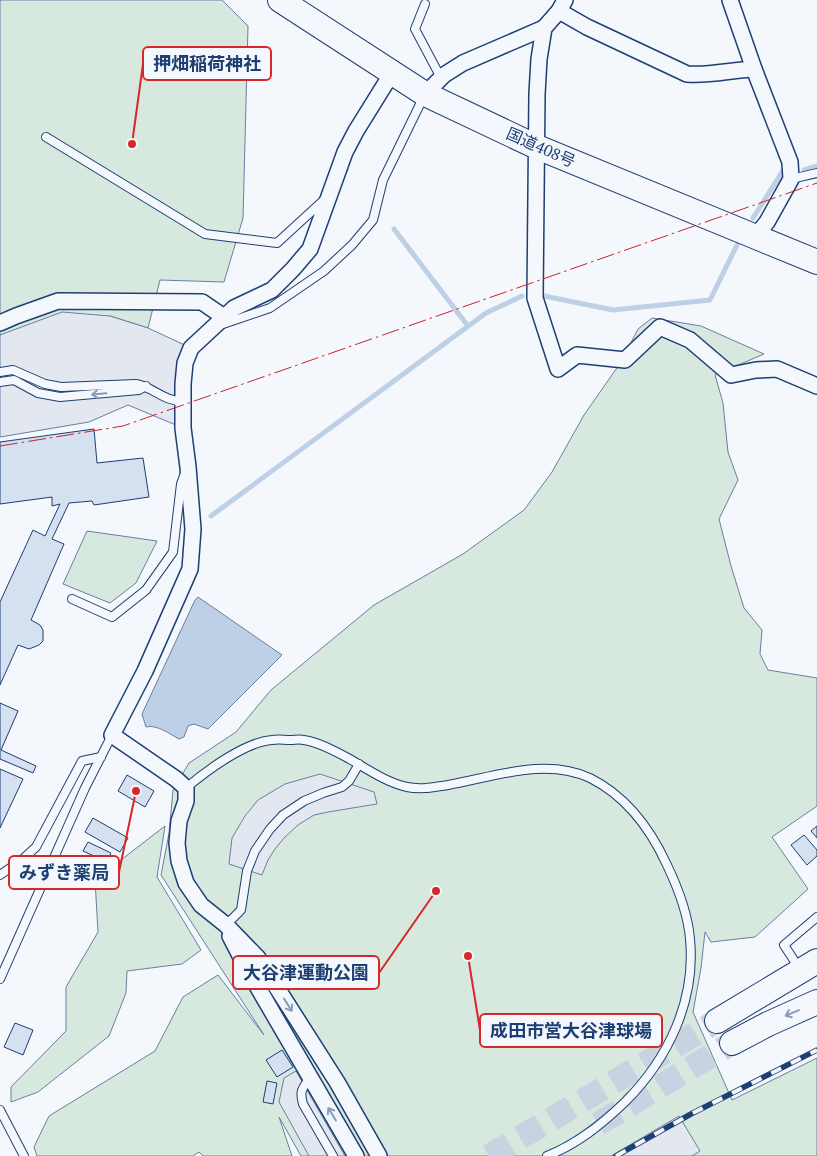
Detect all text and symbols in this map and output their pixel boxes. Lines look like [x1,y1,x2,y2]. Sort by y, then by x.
callout: 押畑稲荷神社 [143,47,271,80]
text: 押畑稲荷神社 [153,51,261,75]
street label: 国道408号 [503,122,579,172]
one-way arrow [91,389,107,399]
callout: みずき薬局 [9,856,119,889]
text: みずき薬局 [19,860,109,884]
callout: 大谷津運動公園 [233,956,379,989]
text: 大谷津運動公園 [243,960,369,984]
one-way arrow [283,997,293,1011]
one-way arrow [785,1009,800,1019]
callout: 成田市営大谷津球場 [480,1014,662,1047]
text: 成田市営大谷津球場 [490,1018,652,1042]
one-way arrow [326,1107,336,1122]

